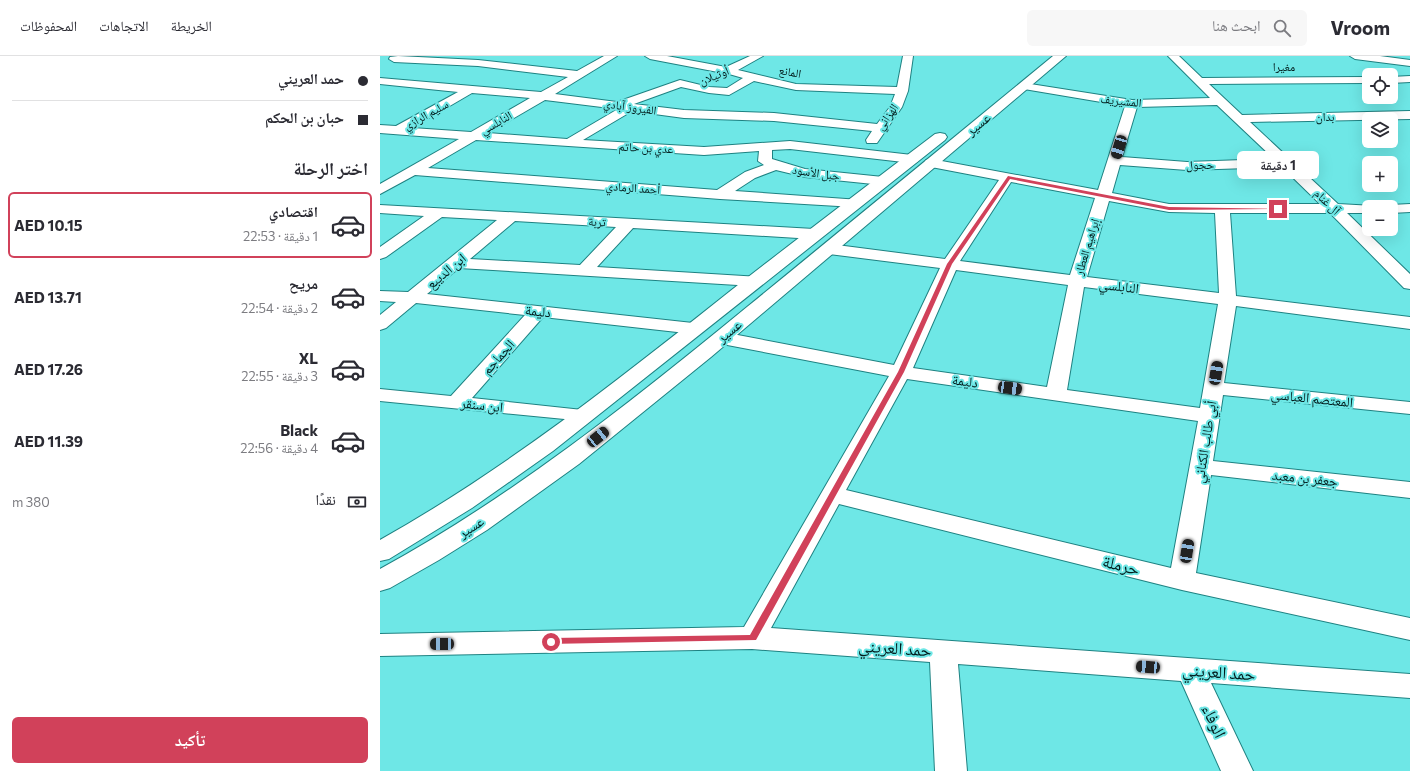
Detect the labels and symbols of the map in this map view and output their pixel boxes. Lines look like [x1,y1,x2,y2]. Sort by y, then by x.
street label: مغيرا [1273,59,1295,74]
street label: المانع [778,62,803,81]
street label: أوثيلان [697,63,731,89]
street label: المشيريف [1100,91,1143,110]
street label: الفيروز آبادي [602,95,658,121]
street label: سليم الرازي [401,96,452,136]
street label: الهزاني [872,100,904,135]
street label: النابلسي [477,107,516,140]
street label: عسير [961,108,994,140]
street label: بدان [1315,109,1335,125]
car [1110,134,1128,160]
street label: عدي بن حاتم [618,139,674,159]
callout: 1 دقيقة [1237,151,1319,179]
street label: حجول [1186,157,1215,172]
street label: جبل الأسود [791,162,841,184]
street label: أحمد الرمادي [605,178,661,200]
street label: آل غنام [1310,186,1344,219]
route end [1269,200,1287,218]
street label: تربة [588,214,607,230]
street label: إبراهيم العطار [1071,217,1103,278]
street label: ابن الديبع [422,249,470,294]
street label: النابلسي [1098,275,1140,300]
street label: دليمة [524,301,552,321]
street label: عسير [712,315,745,347]
street label: الجماجم [478,336,519,379]
car [1208,360,1224,386]
street label: دليمة [951,370,979,391]
car [997,380,1023,396]
street label: المعتصم العباسي [1270,385,1354,414]
street label: ابن سنقر [459,394,504,416]
street label: أبي طالب الكناني [1190,400,1223,485]
car [585,425,611,449]
street label: جعفر بن معبد [1271,466,1339,490]
street label: عسير [454,512,487,542]
car [1179,538,1195,564]
street label: حرملة [1100,550,1142,579]
route start [542,633,560,651]
street label: حمد العريني [857,634,932,665]
car [430,638,454,650]
street label: حمد العريني [1181,658,1256,689]
car [1136,660,1160,674]
street label: الوفاء [1198,701,1231,741]

